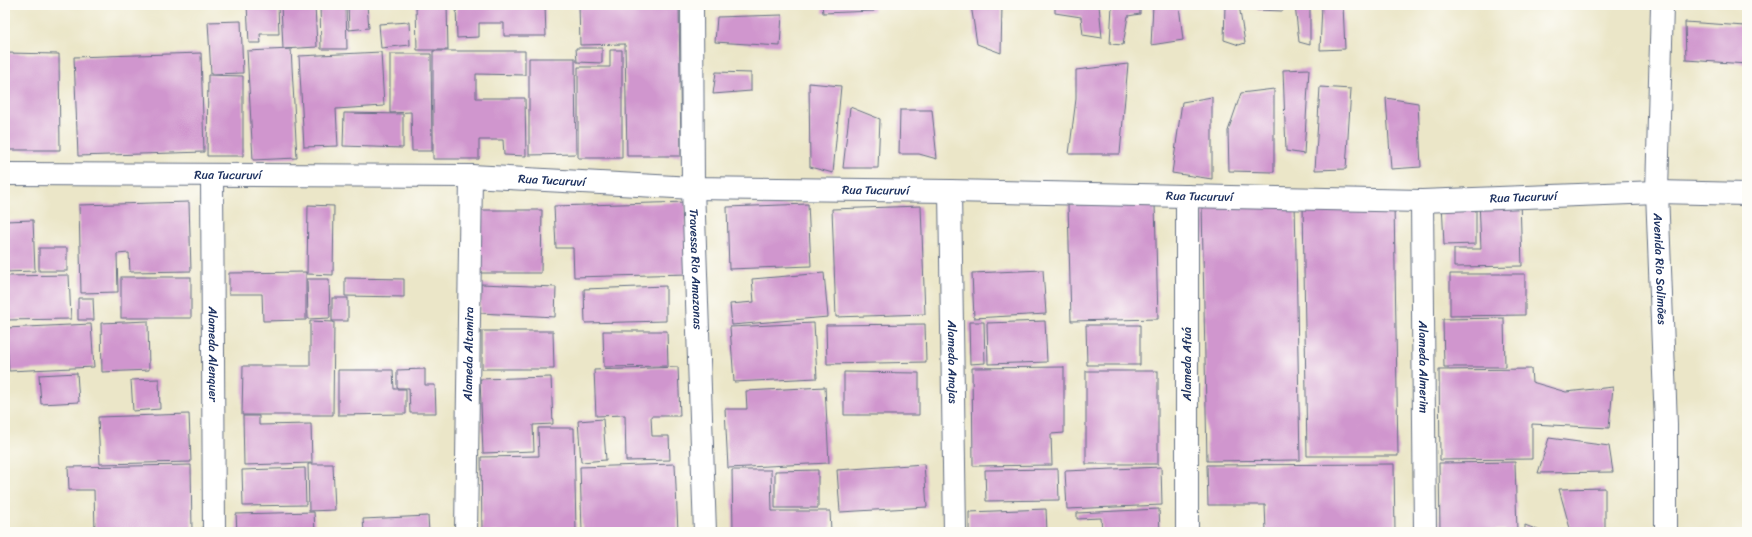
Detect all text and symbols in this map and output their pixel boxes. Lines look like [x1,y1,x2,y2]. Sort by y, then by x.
street label: Rua Tucuruví [194,164,263,186]
street label: Rua Tucuruví [518,168,588,193]
street label: Rua Tucuruví [842,179,911,202]
street label: Rua Tucuruví [1166,185,1235,208]
street label: Rua Tucuruví [1489,185,1559,209]
street label: Travessa Rio Amazonas [683,208,709,330]
street label: Avenida Rio Solimões [1647,212,1673,325]
street label: Alameda Alenquer [202,305,224,403]
street label: Alameda Altamira [457,307,480,402]
street label: Alameda Anajas [941,319,964,404]
street label: Alameda Almerim [1412,320,1435,413]
street label: Alameda Afuá [1176,327,1198,402]

